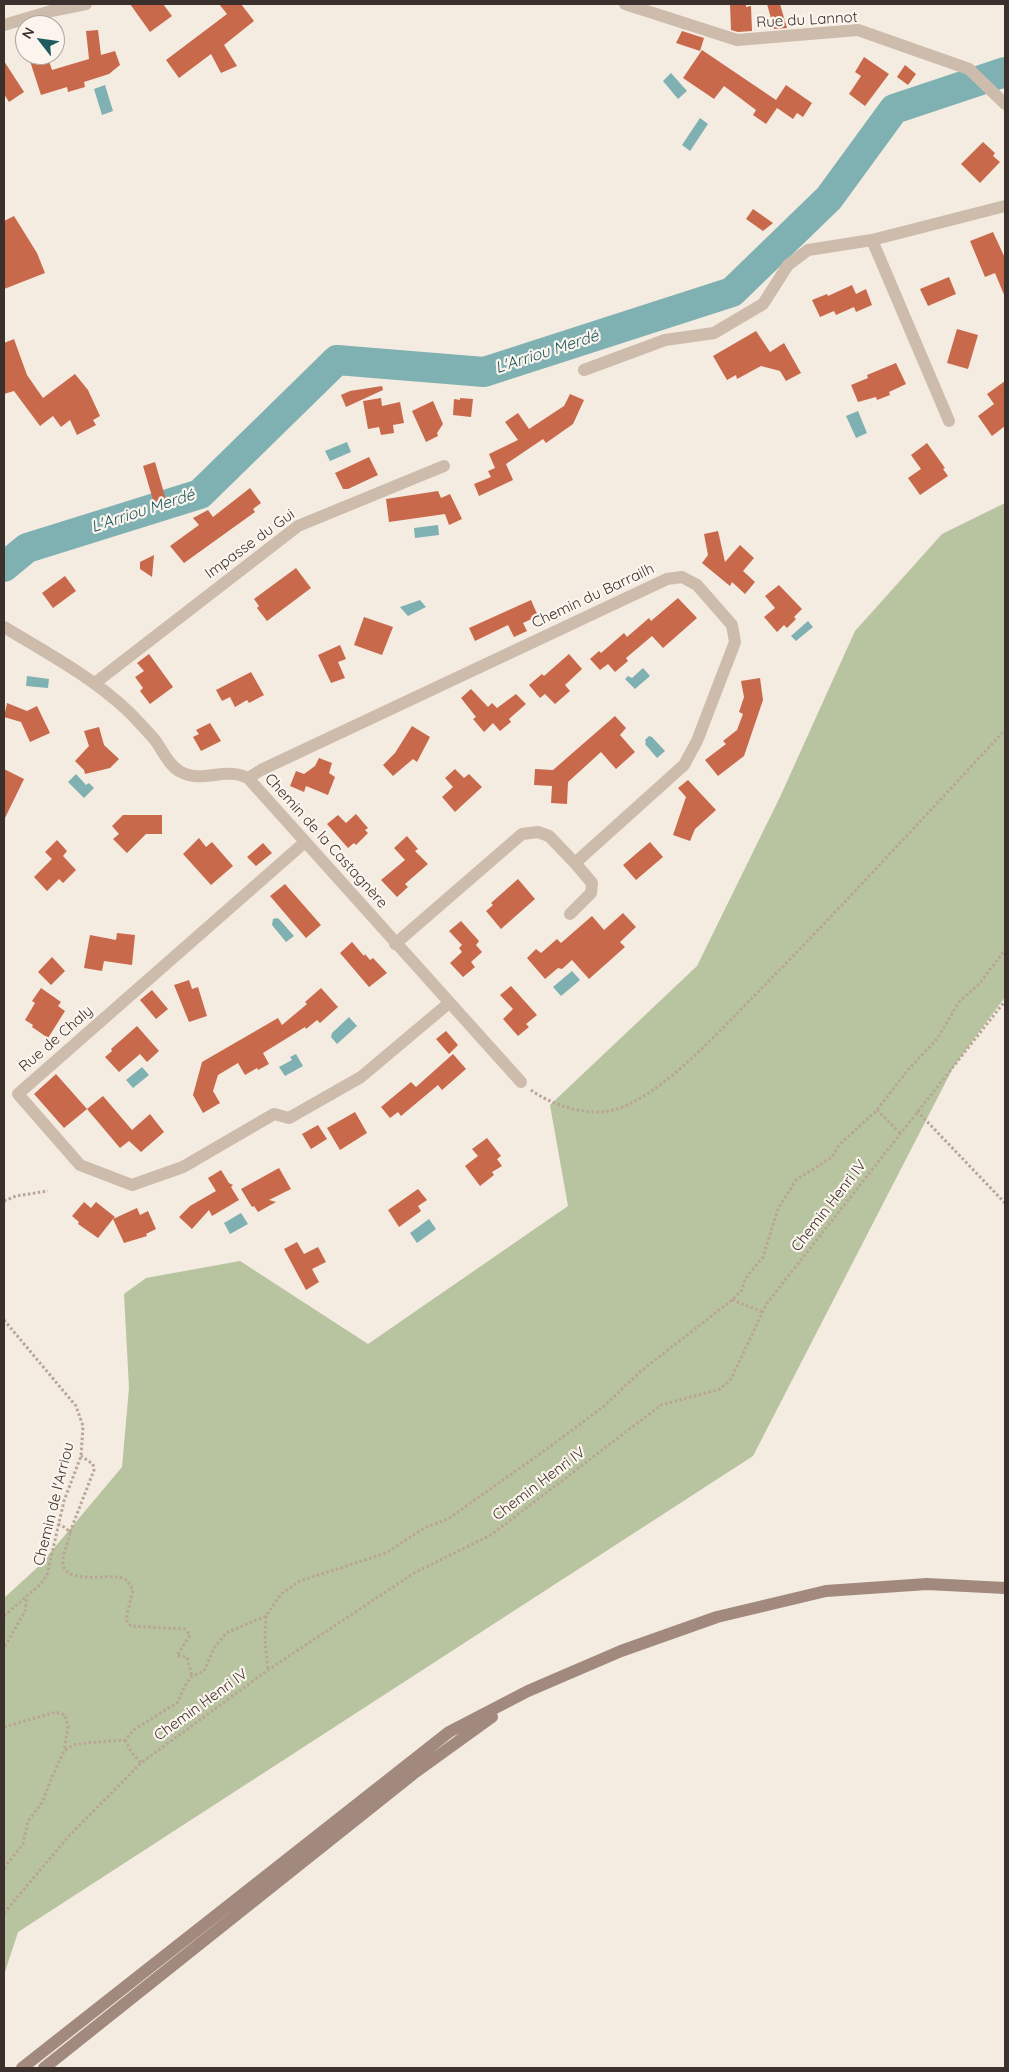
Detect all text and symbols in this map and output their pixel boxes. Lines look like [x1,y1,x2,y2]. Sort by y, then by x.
street label: Rue du Lannot [756,8,858,32]
north arrow [15,15,65,65]
text: N [18,24,38,42]
water label: L'Arriou Merdé [493,326,601,378]
water label: L'Arriou Merdé [89,485,197,537]
street label: Impasse du Gui [202,505,298,583]
street label: Chemin du Barrailh [529,560,657,632]
street label: Chemin de la Castagnère [261,770,391,912]
street label: Rue de Chaly [15,1002,97,1076]
street label: Chemin Henri IV [788,1157,870,1255]
street label: Chemin de l'Arriou [30,1440,78,1568]
street label: Chemin Henri IV [489,1443,589,1525]
street label: Chemin Henri IV [151,1665,251,1745]

